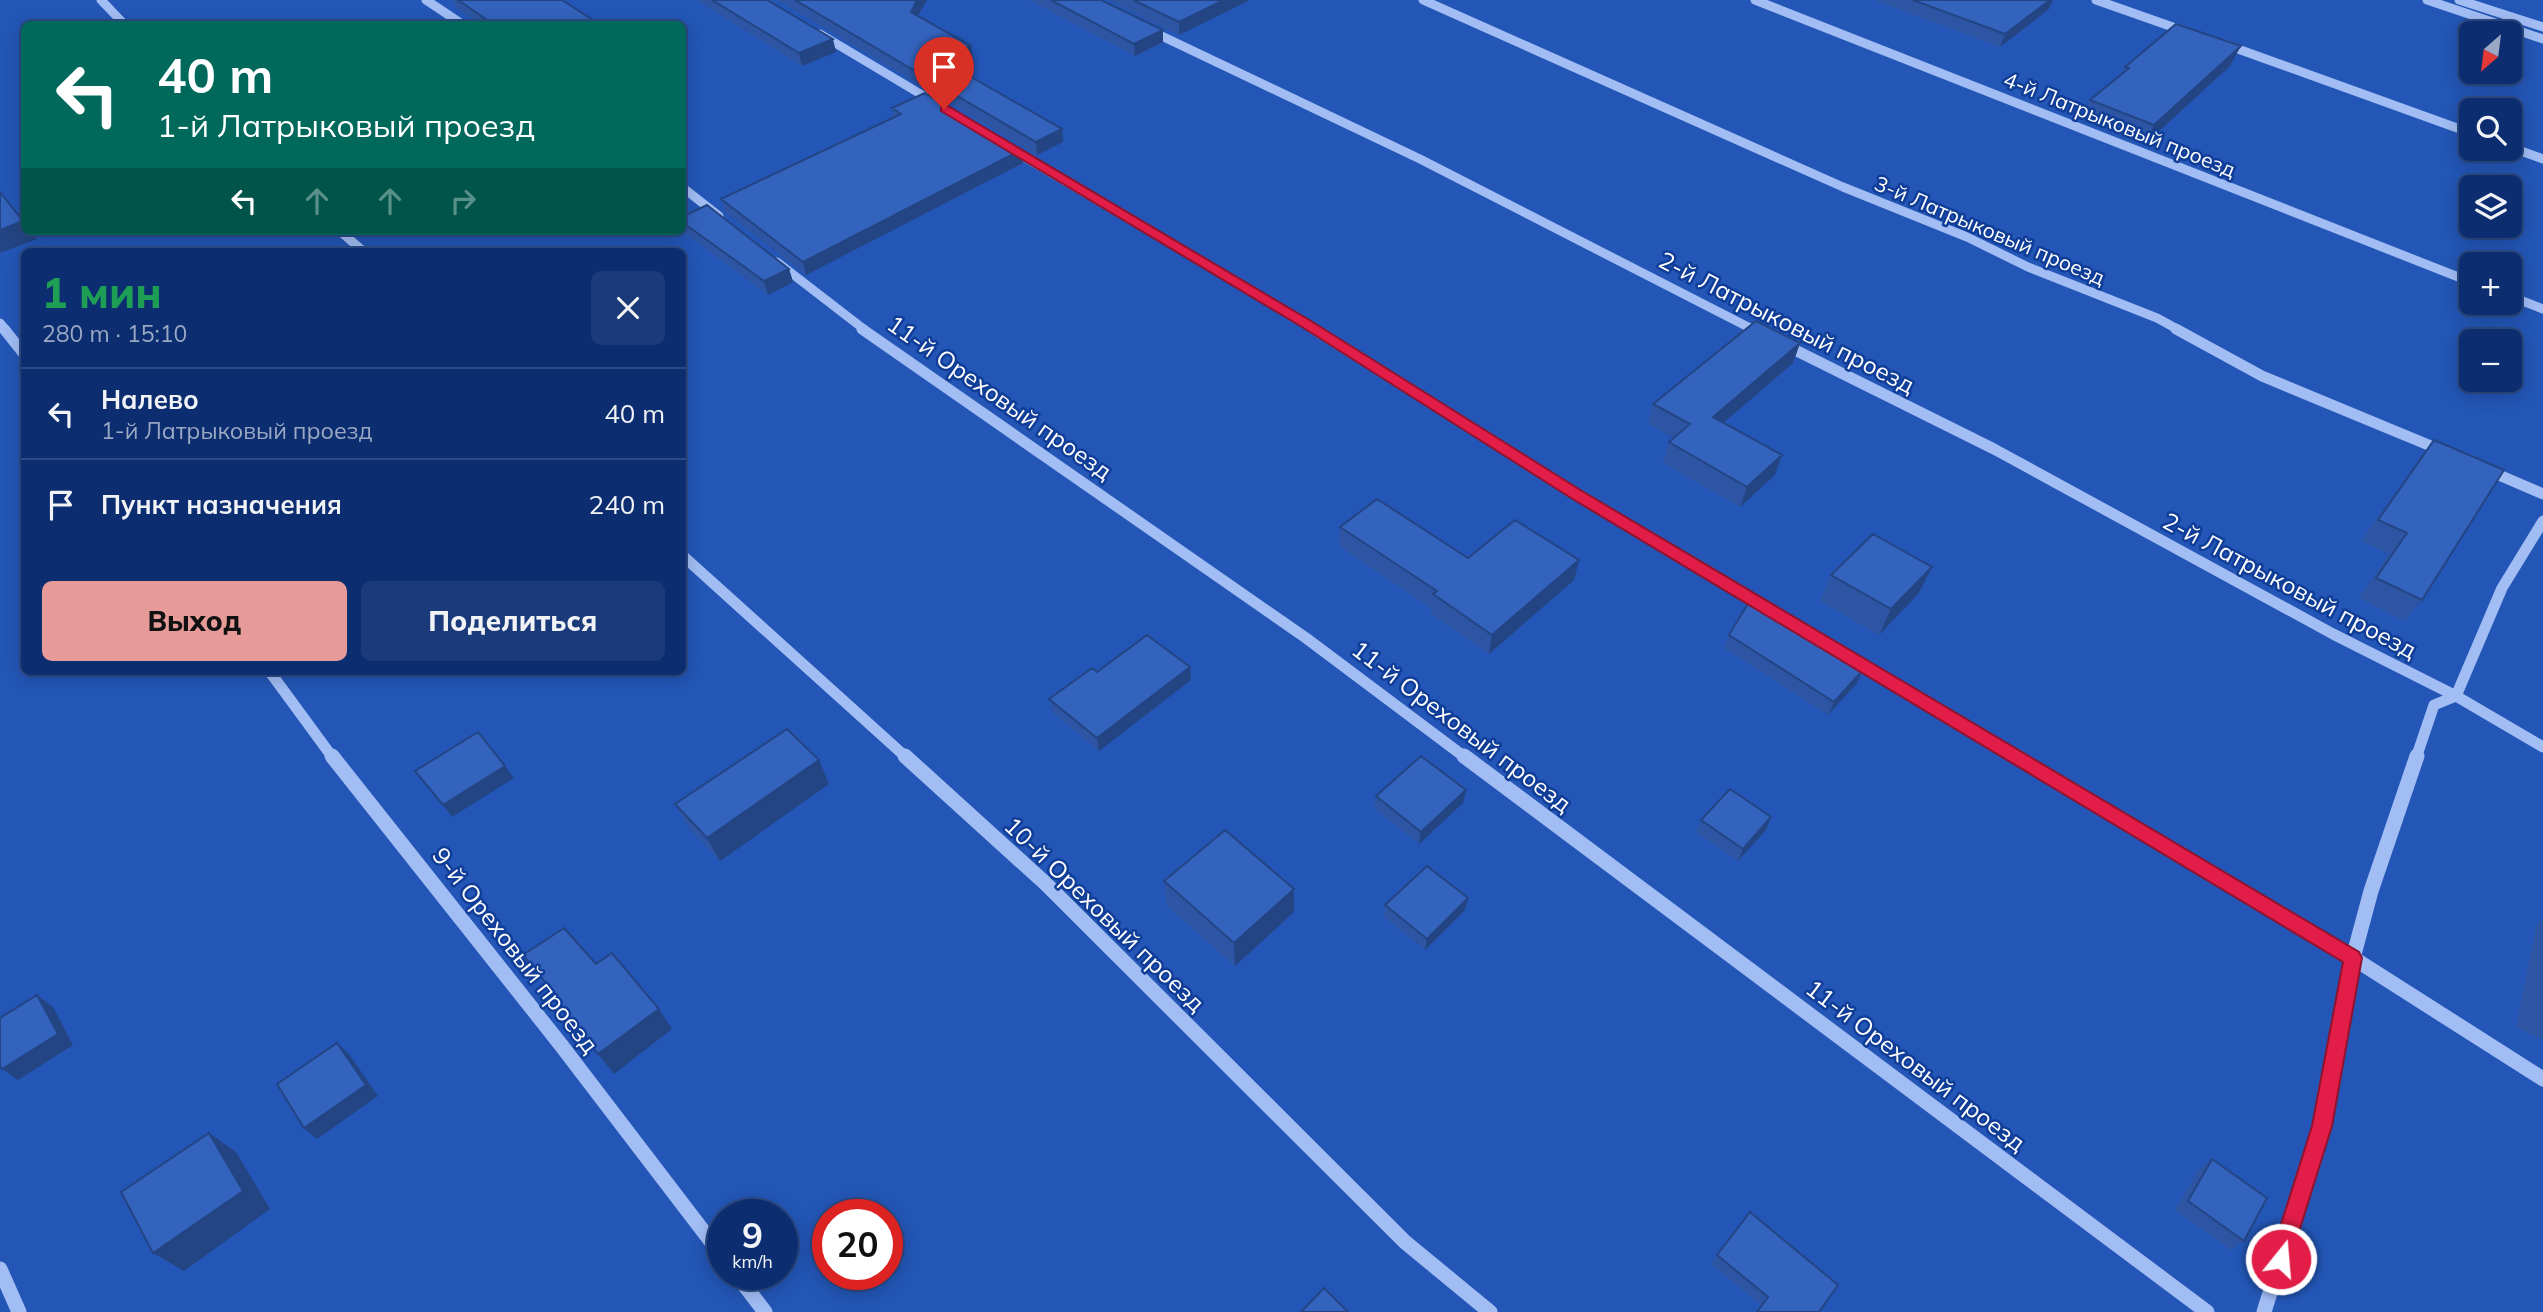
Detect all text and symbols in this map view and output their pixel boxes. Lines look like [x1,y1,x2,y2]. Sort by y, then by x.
north arrow [2459,21,2522,84]
map controls [2459,21,2522,392]
pin [914,37,974,109]
text: 40 m [157,44,273,105]
icon: arrive [925,48,963,86]
icon: left [42,49,133,140]
street label: 4-й Латрыковый проезд [2000,66,2240,183]
button: search [2459,98,2522,161]
text: 1-й Латрыковый проезд [157,105,535,145]
street label: 3-й Латрыковый проезд [1871,170,2109,291]
button: layers [2459,175,2522,238]
icon: left [225,182,263,220]
icon: ahead [298,182,336,220]
icon: ahead [371,182,409,220]
icon: right [444,182,482,220]
street label: 2-й Латрыковый проезд [1654,244,1920,400]
button: + [2459,252,2522,315]
text: 1 мин [42,266,162,319]
button: close [591,271,665,345]
street label: 11-й Ореховый проезд [882,308,1118,486]
text: 280 m · 15:10 [42,319,187,348]
button: − [2459,329,2522,392]
text: Налево [101,383,199,416]
icon: left [42,395,80,433]
text: 40 m [604,397,665,430]
text: 1-й Латрыковый проезд [101,416,373,445]
icon: arrive [42,486,80,524]
text: Пункт назначения [101,488,342,521]
text: 240 m [589,488,665,521]
street label: 2-й Латрыковый проезд [2158,505,2422,665]
button: Выход [42,581,347,661]
button: Поделиться [361,581,665,661]
street label: 11-й Ореховый проезд [1346,634,1578,818]
street label: 10-й Ореховый проезд [998,810,1212,1018]
street label: 9-й Ореховый проезд [426,841,606,1059]
street label: 11-й Ореховый проезд [1800,973,2032,1157]
speed limit sign: 20 [812,1199,903,1290]
text: 9 [742,1213,763,1257]
position arrow [2244,1222,2318,1296]
text: km/h [732,1250,773,1273]

